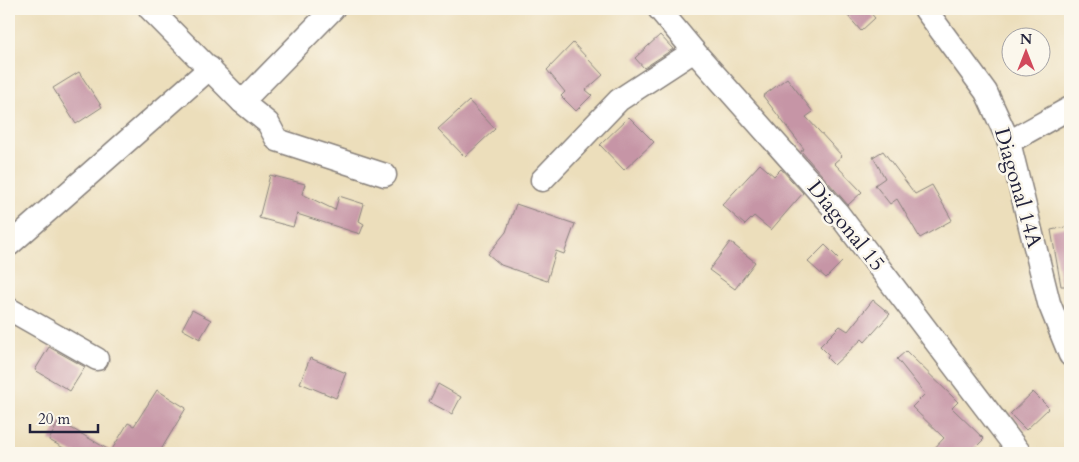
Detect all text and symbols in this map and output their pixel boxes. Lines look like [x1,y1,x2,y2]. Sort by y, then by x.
north arrow [1002,28,1052,78]
text: N [1020,30,1032,49]
street label: Diagonal 14A [987,125,1049,251]
street label: Diagonal 15 [801,175,891,277]
scale bar [30,402,98,434]
text: 20 m [38,409,70,429]

